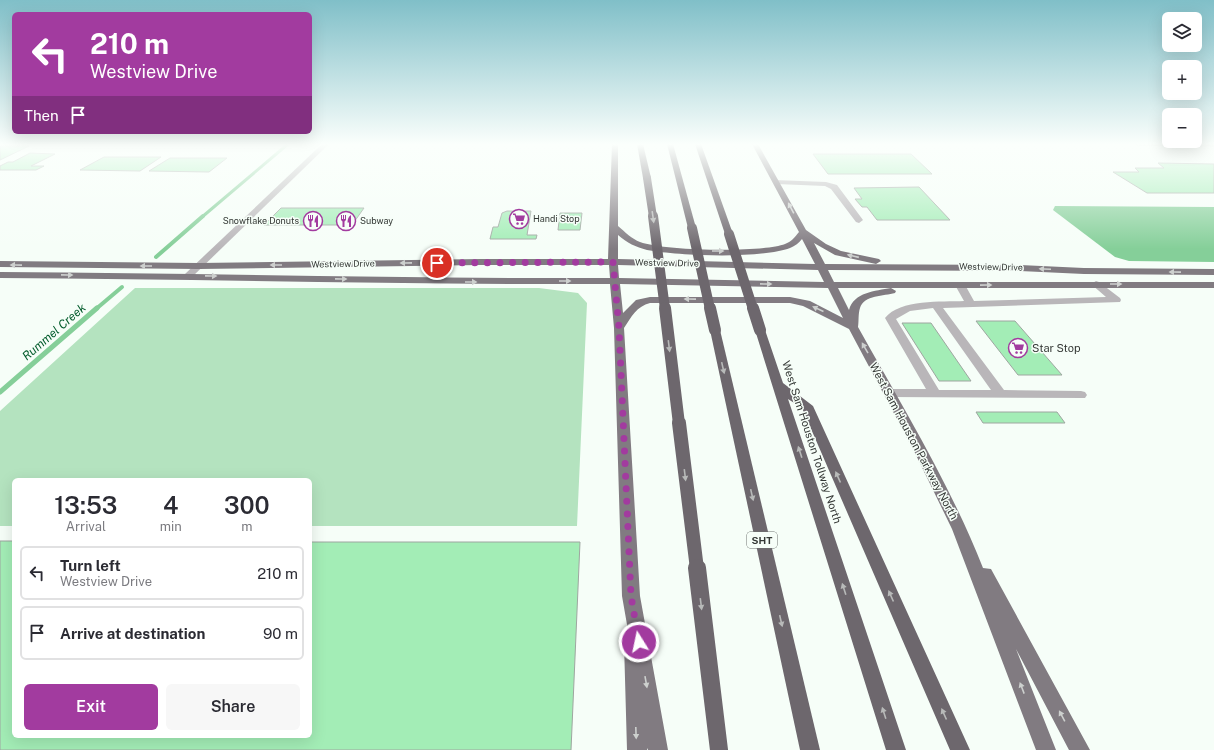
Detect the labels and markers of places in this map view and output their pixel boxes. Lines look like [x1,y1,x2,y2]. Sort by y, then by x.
supermarket icon: Handi Stop [508,208,530,230]
restaurant icon: Snowflake Donuts [302,210,324,232]
restaurant icon: Subway [335,210,357,232]
place label: Handi Stop [533,213,580,224]
place label: Snowflake Donuts [223,215,299,226]
place label: Subway [360,215,393,226]
pin [420,246,454,280]
supermarket icon: Star Stop [1007,337,1029,359]
place label: Star Stop [1032,342,1081,354]

